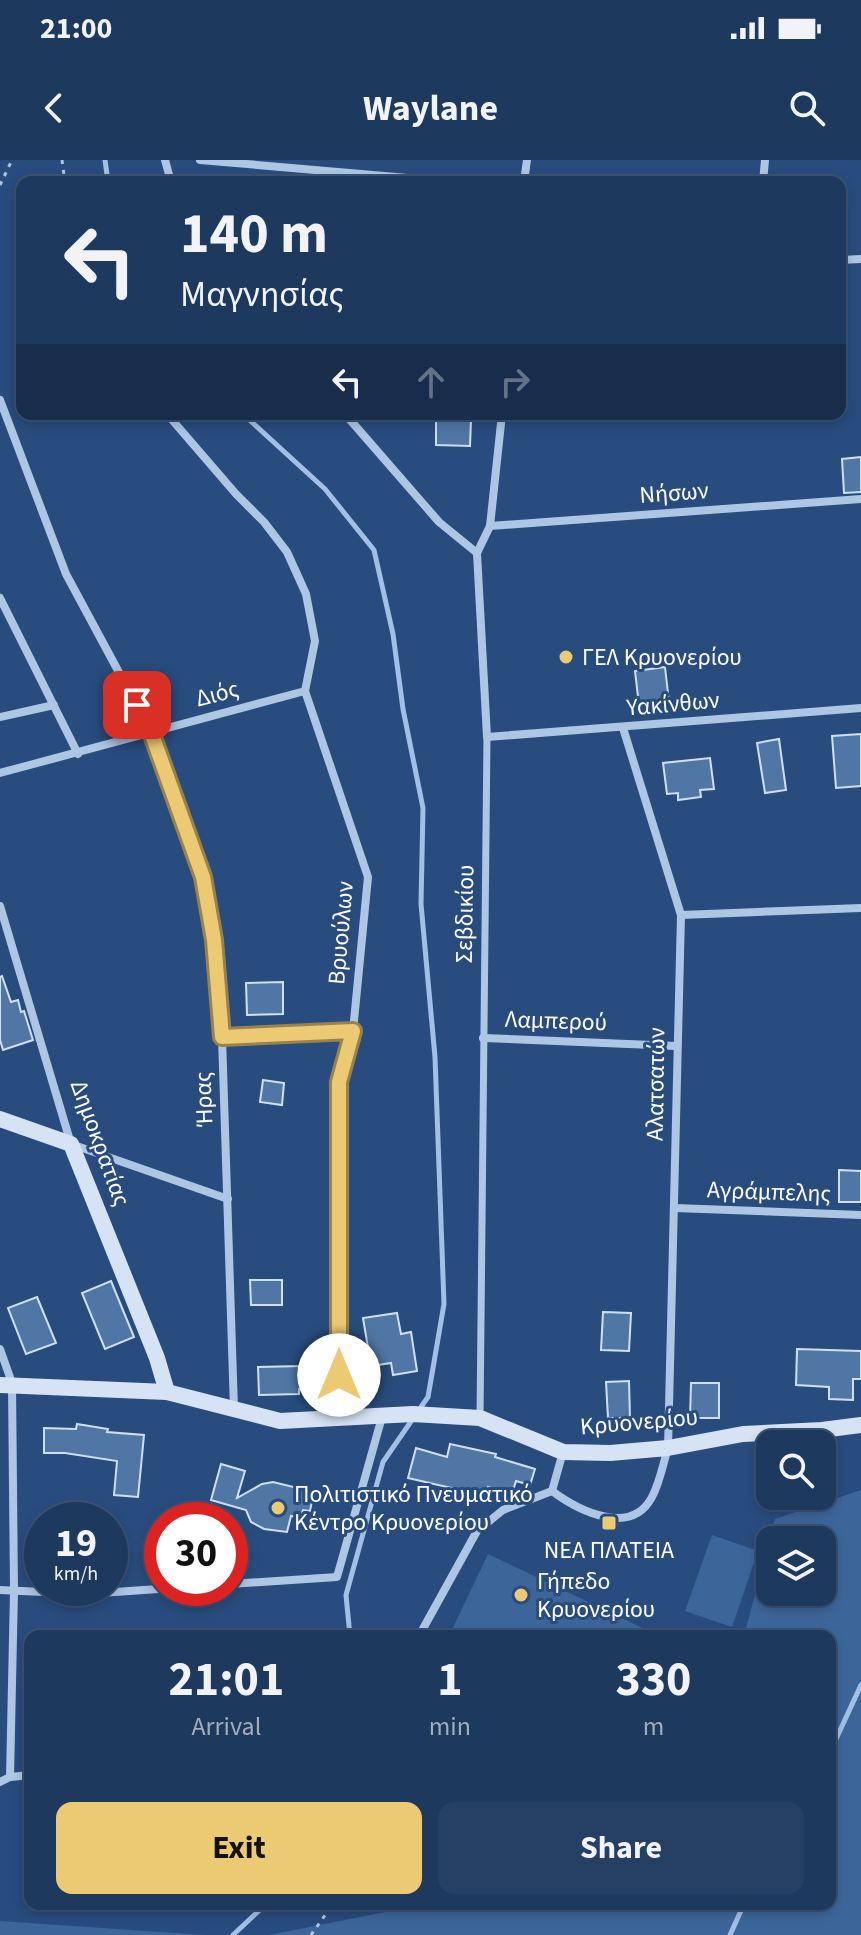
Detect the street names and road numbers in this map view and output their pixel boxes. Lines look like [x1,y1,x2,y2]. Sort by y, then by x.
street label: Νήσων [638,473,710,513]
street label: Διός [192,671,242,717]
street label: Υακίνθων [624,682,721,726]
street label: Σεβδικίου [447,864,483,964]
street label: Βρυούλων [319,880,363,986]
street label: Λαμπερού [504,1002,608,1040]
street label: Αλατσατών [638,1027,674,1141]
street label: Ήρας [186,1071,222,1128]
street label: Δημοκρατίας [61,1075,139,1211]
street label: Αγράμπελης [706,1172,832,1212]
street label: Κρυονερίου [579,1399,699,1445]

